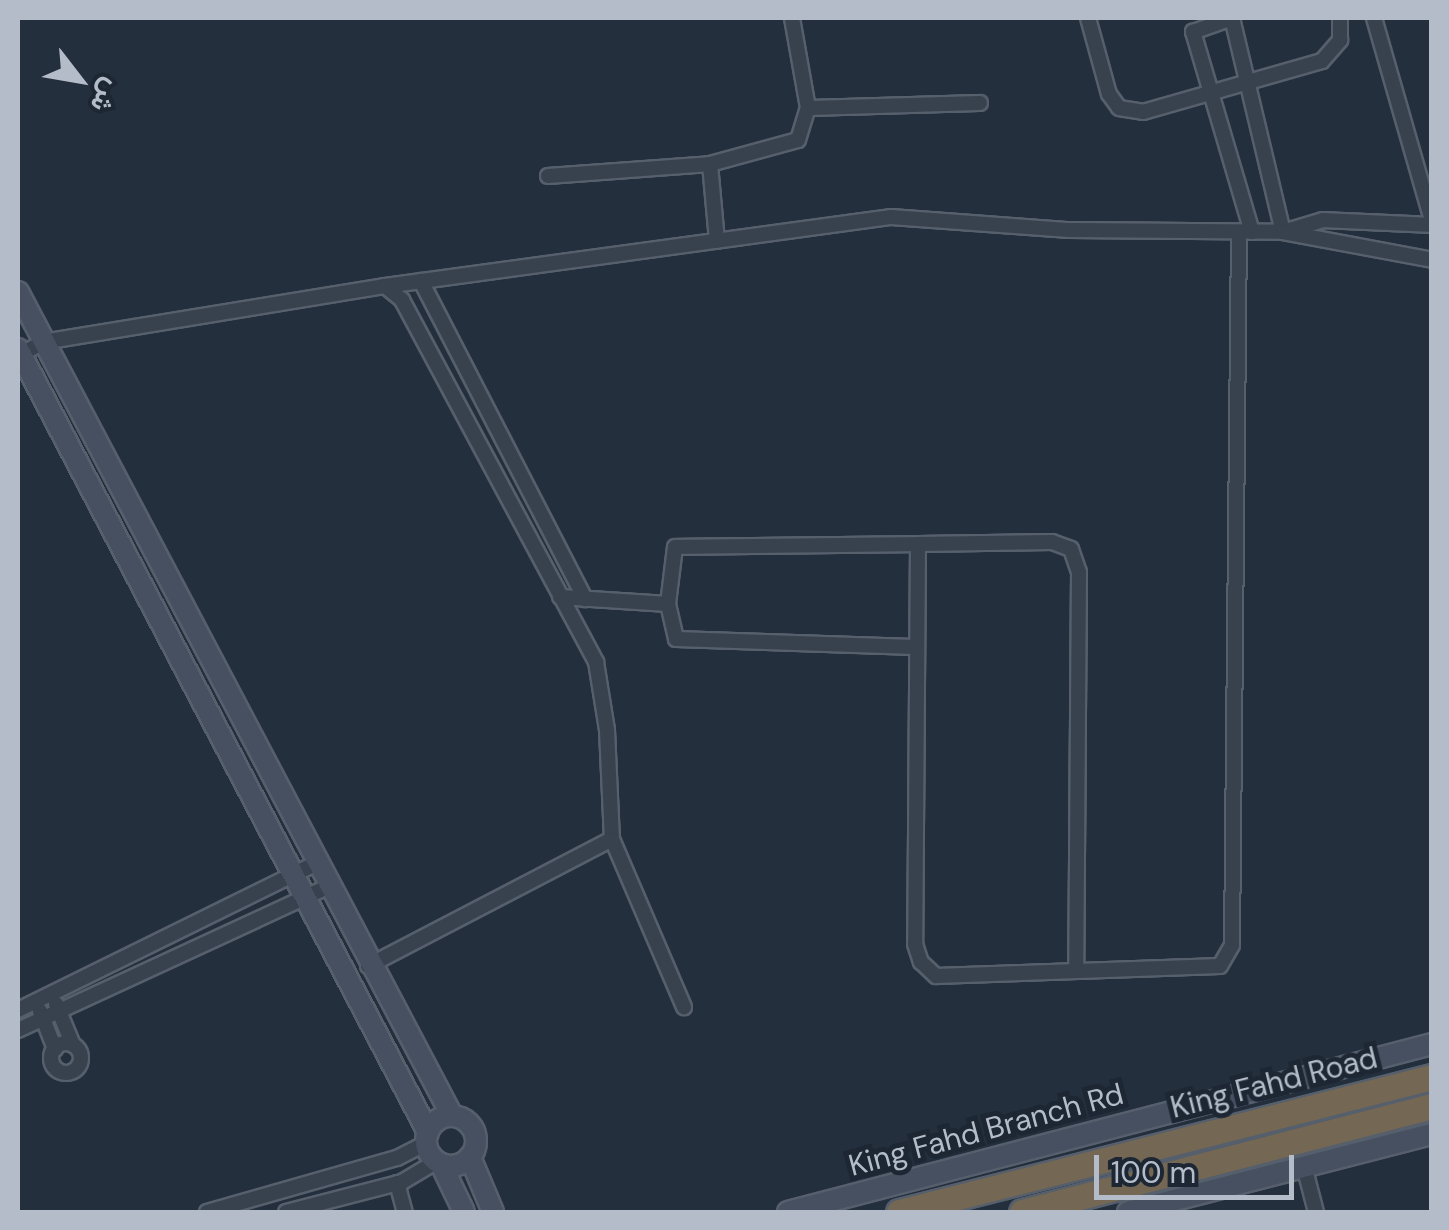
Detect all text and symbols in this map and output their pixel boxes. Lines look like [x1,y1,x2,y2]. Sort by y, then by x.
north arrow [30,30,130,130]
text: ش [82,72,131,120]
street label: King Fahd Road [1167,1040,1381,1126]
street label: King Fahd Branch Rd [845,1076,1127,1184]
scale bar [1099,1135,1299,1197]
text: 100 m [1111,1153,1196,1192]

